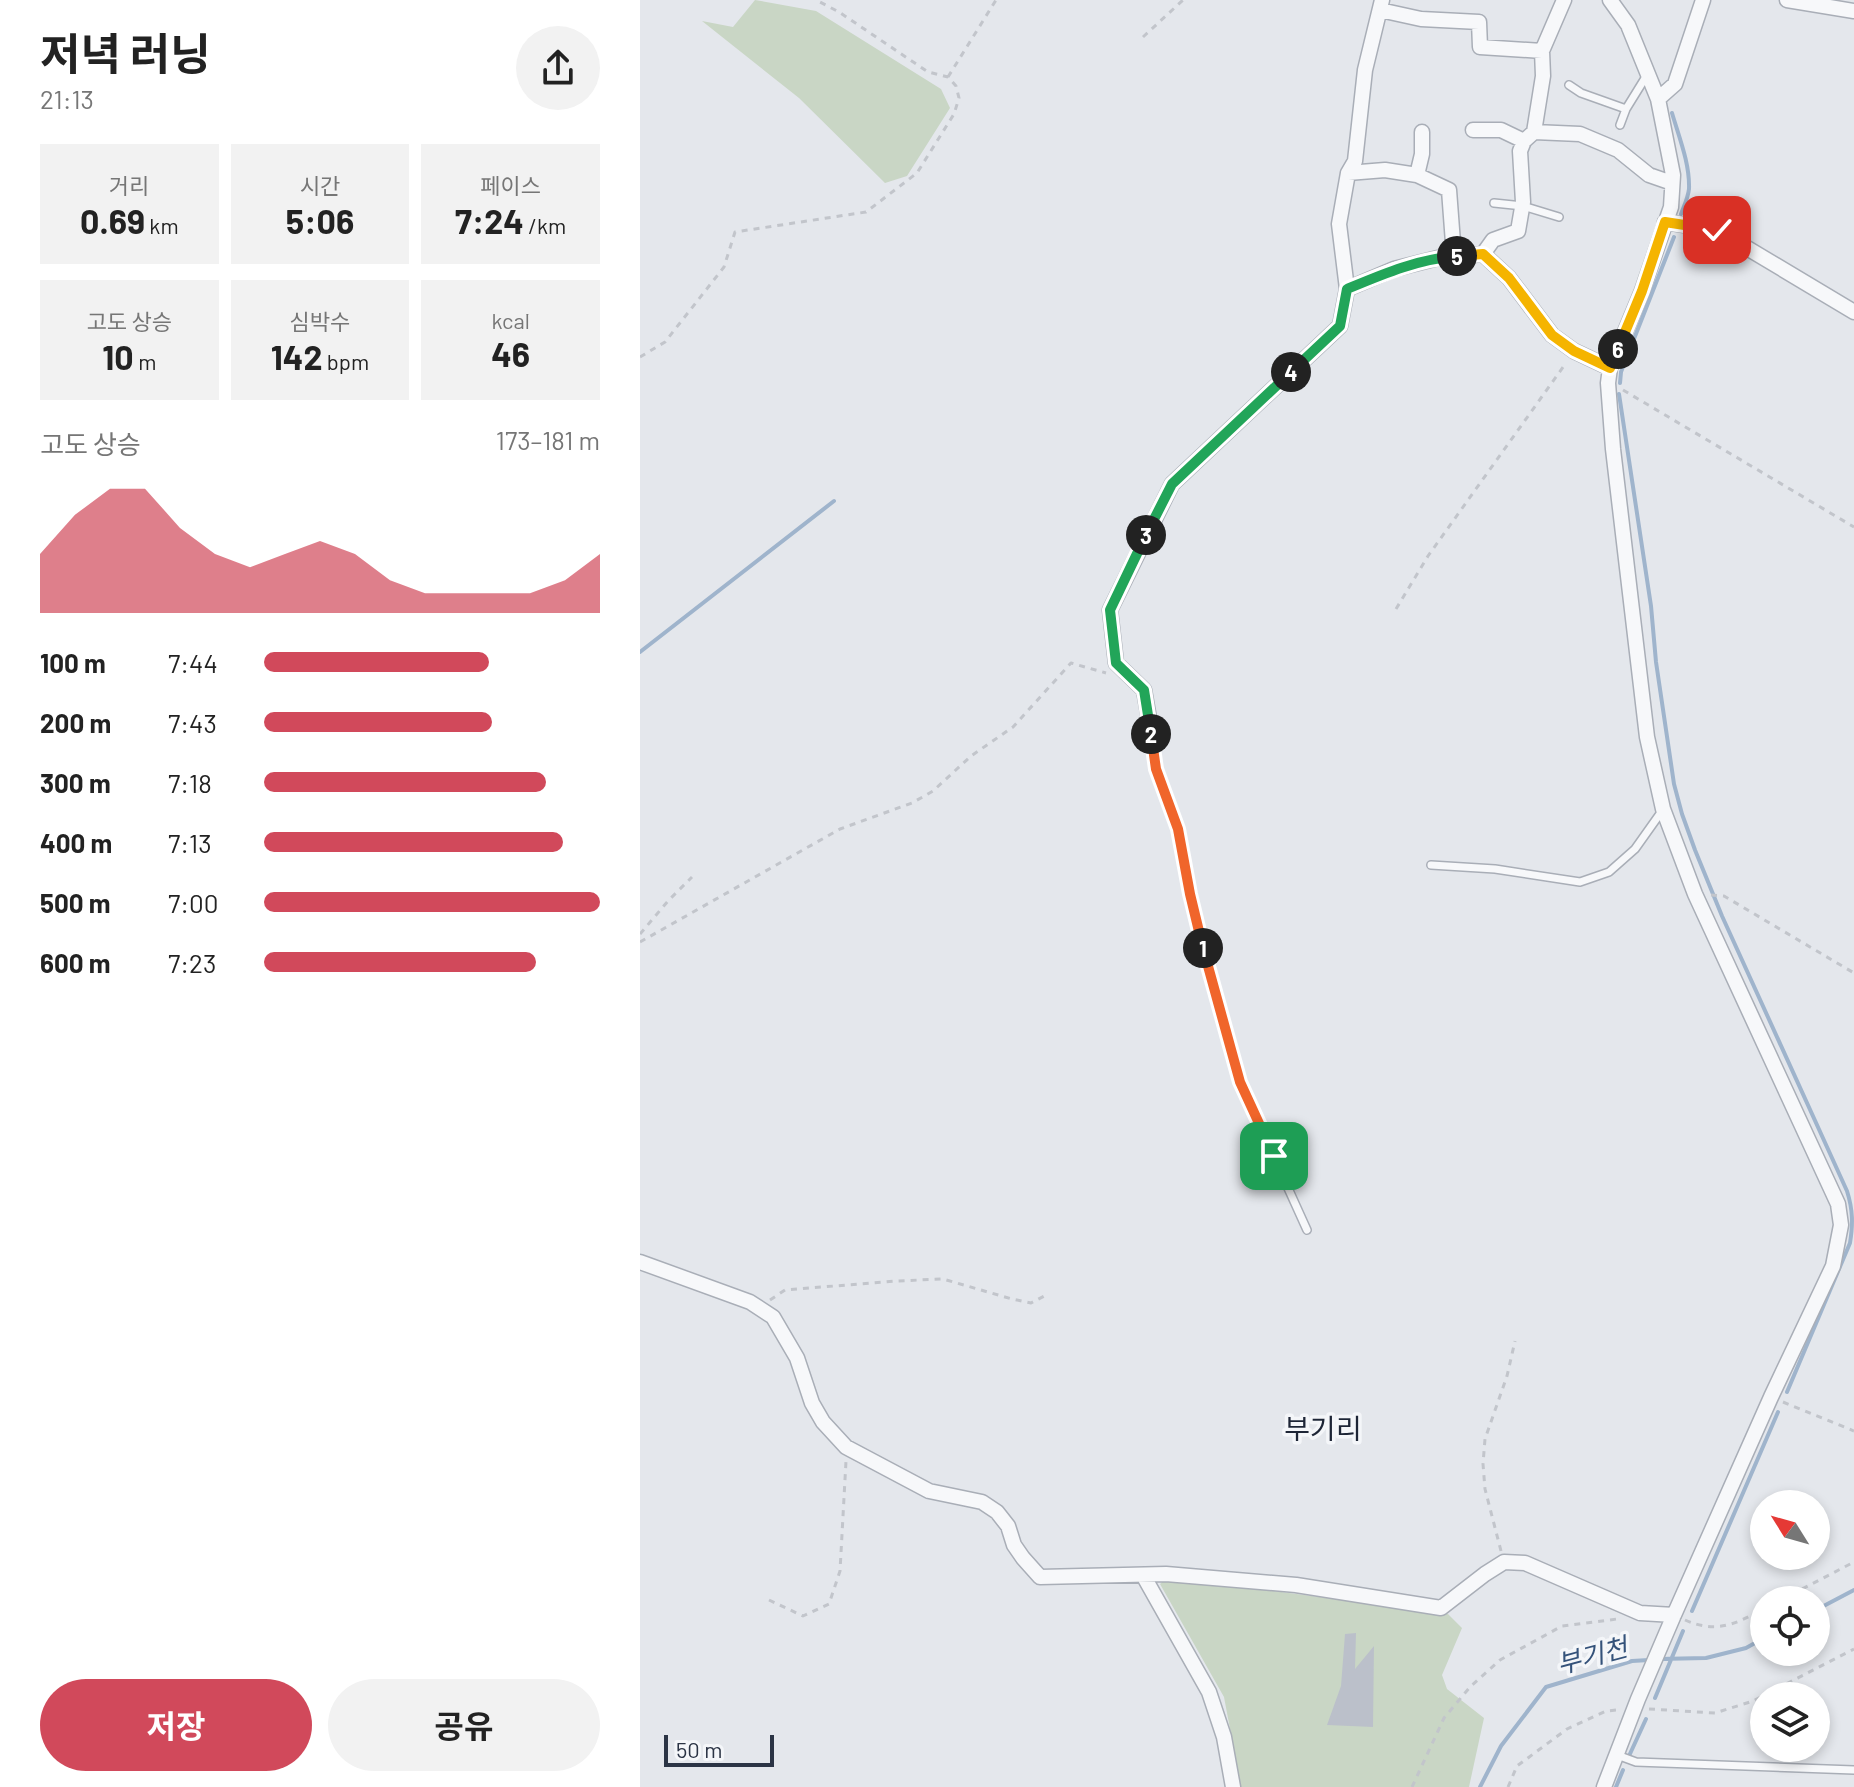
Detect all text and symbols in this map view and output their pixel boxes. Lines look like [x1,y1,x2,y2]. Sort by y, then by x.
text: 저녁 러닝 [40,26,211,79]
button: share [516,26,600,110]
text: 21:13 [40,83,94,114]
text: 거리 [109,172,150,198]
text: 시간 [300,172,340,198]
text: 페이스 [480,172,541,198]
pin [1683,196,1751,264]
text: 0.69 [80,200,145,241]
text: 5:06 [286,200,354,241]
text: 7:24 [455,200,524,241]
icon: check [1695,208,1739,252]
text: km [145,212,179,238]
text: /km [524,212,566,238]
pin: 5 [1437,236,1477,276]
text: 5 [1451,243,1463,269]
text: kcal [491,307,530,333]
text: 고도 상승 [87,308,172,334]
text: 심박수 [290,308,350,334]
pin: 6 [1598,329,1638,369]
text: 46 [491,333,530,374]
text: 10 [102,336,134,377]
text: 142 [271,336,322,377]
text: 6 [1612,336,1624,362]
text: m [134,348,156,374]
text: bpm [322,348,369,374]
pin: 4 [1271,352,1311,392]
text: 4 [1284,359,1298,385]
text: 173–181 m [496,424,600,455]
text: 고도 상승 [40,428,141,459]
pin: 3 [1126,515,1166,555]
text: 3 [1140,522,1152,548]
text: 100 m [40,647,106,678]
text: 7:44 [168,647,218,678]
text: 200 m [40,707,111,738]
text: 7:43 [168,707,217,738]
pin: 2 [1131,714,1171,754]
text: 2 [1145,721,1157,747]
text: 300 m [40,767,111,798]
text: 7:18 [168,767,212,798]
text: 400 m [40,827,112,858]
text: 7:13 [168,827,212,858]
text: 500 m [40,887,111,918]
text: 7:00 [168,887,219,918]
pin: 1 [1183,928,1223,968]
text: 1 [1199,935,1207,961]
text: 600 m [40,947,111,978]
text: 7:23 [168,947,216,978]
pin [1240,1122,1308,1190]
icon: arrive [1252,1134,1296,1178]
district label: 부기리 [1284,1411,1362,1445]
north arrow [1750,1490,1830,1570]
map controls [1750,1490,1830,1762]
button: locate [1750,1586,1830,1666]
water label: 부기천 [1553,1629,1633,1679]
button: 저장 [40,1679,312,1771]
button: 공유 [328,1679,600,1771]
button: layers [1750,1682,1830,1762]
scale bar [664,1731,774,1767]
text: 50 m [676,1736,722,1762]

